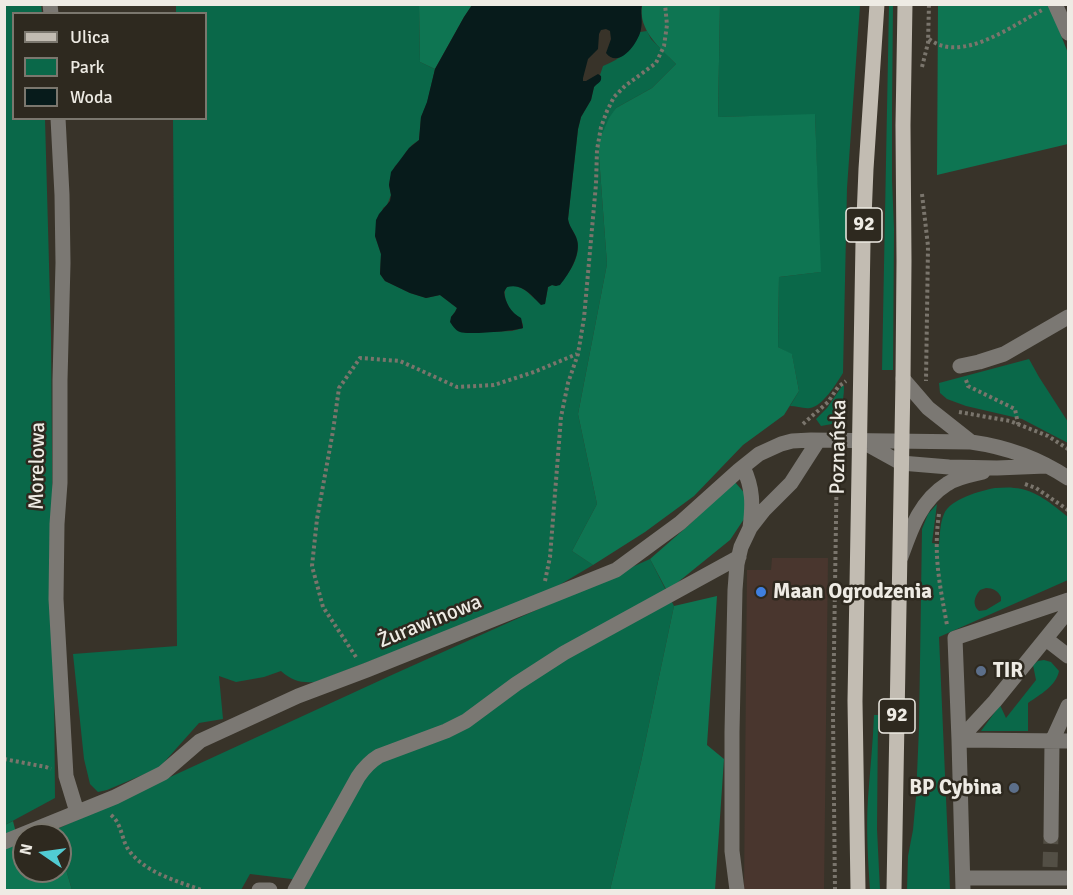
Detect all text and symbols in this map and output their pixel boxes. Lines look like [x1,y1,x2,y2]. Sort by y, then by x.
legend [12,12,207,120]
text: Ulica [70,26,110,48]
text: Park [70,56,105,78]
text: Woda [70,86,113,108]
road number: 92 [846,208,882,242]
street label: Poznańska [826,399,852,495]
street label: Morelowa [25,422,51,510]
place label: Maan Ogrodzenia [773,579,932,605]
marker: Maan Ogrodzenia [754,585,768,599]
street label: Żurawinowa [374,590,486,654]
place label: TIR [993,658,1023,684]
marker: TIR [974,664,988,678]
road number: 92 [879,699,915,733]
place label: BP Cybina [909,775,1002,801]
marker: BP Cybina [1007,781,1021,795]
north arrow [12,823,72,883]
text: N [15,842,37,857]

